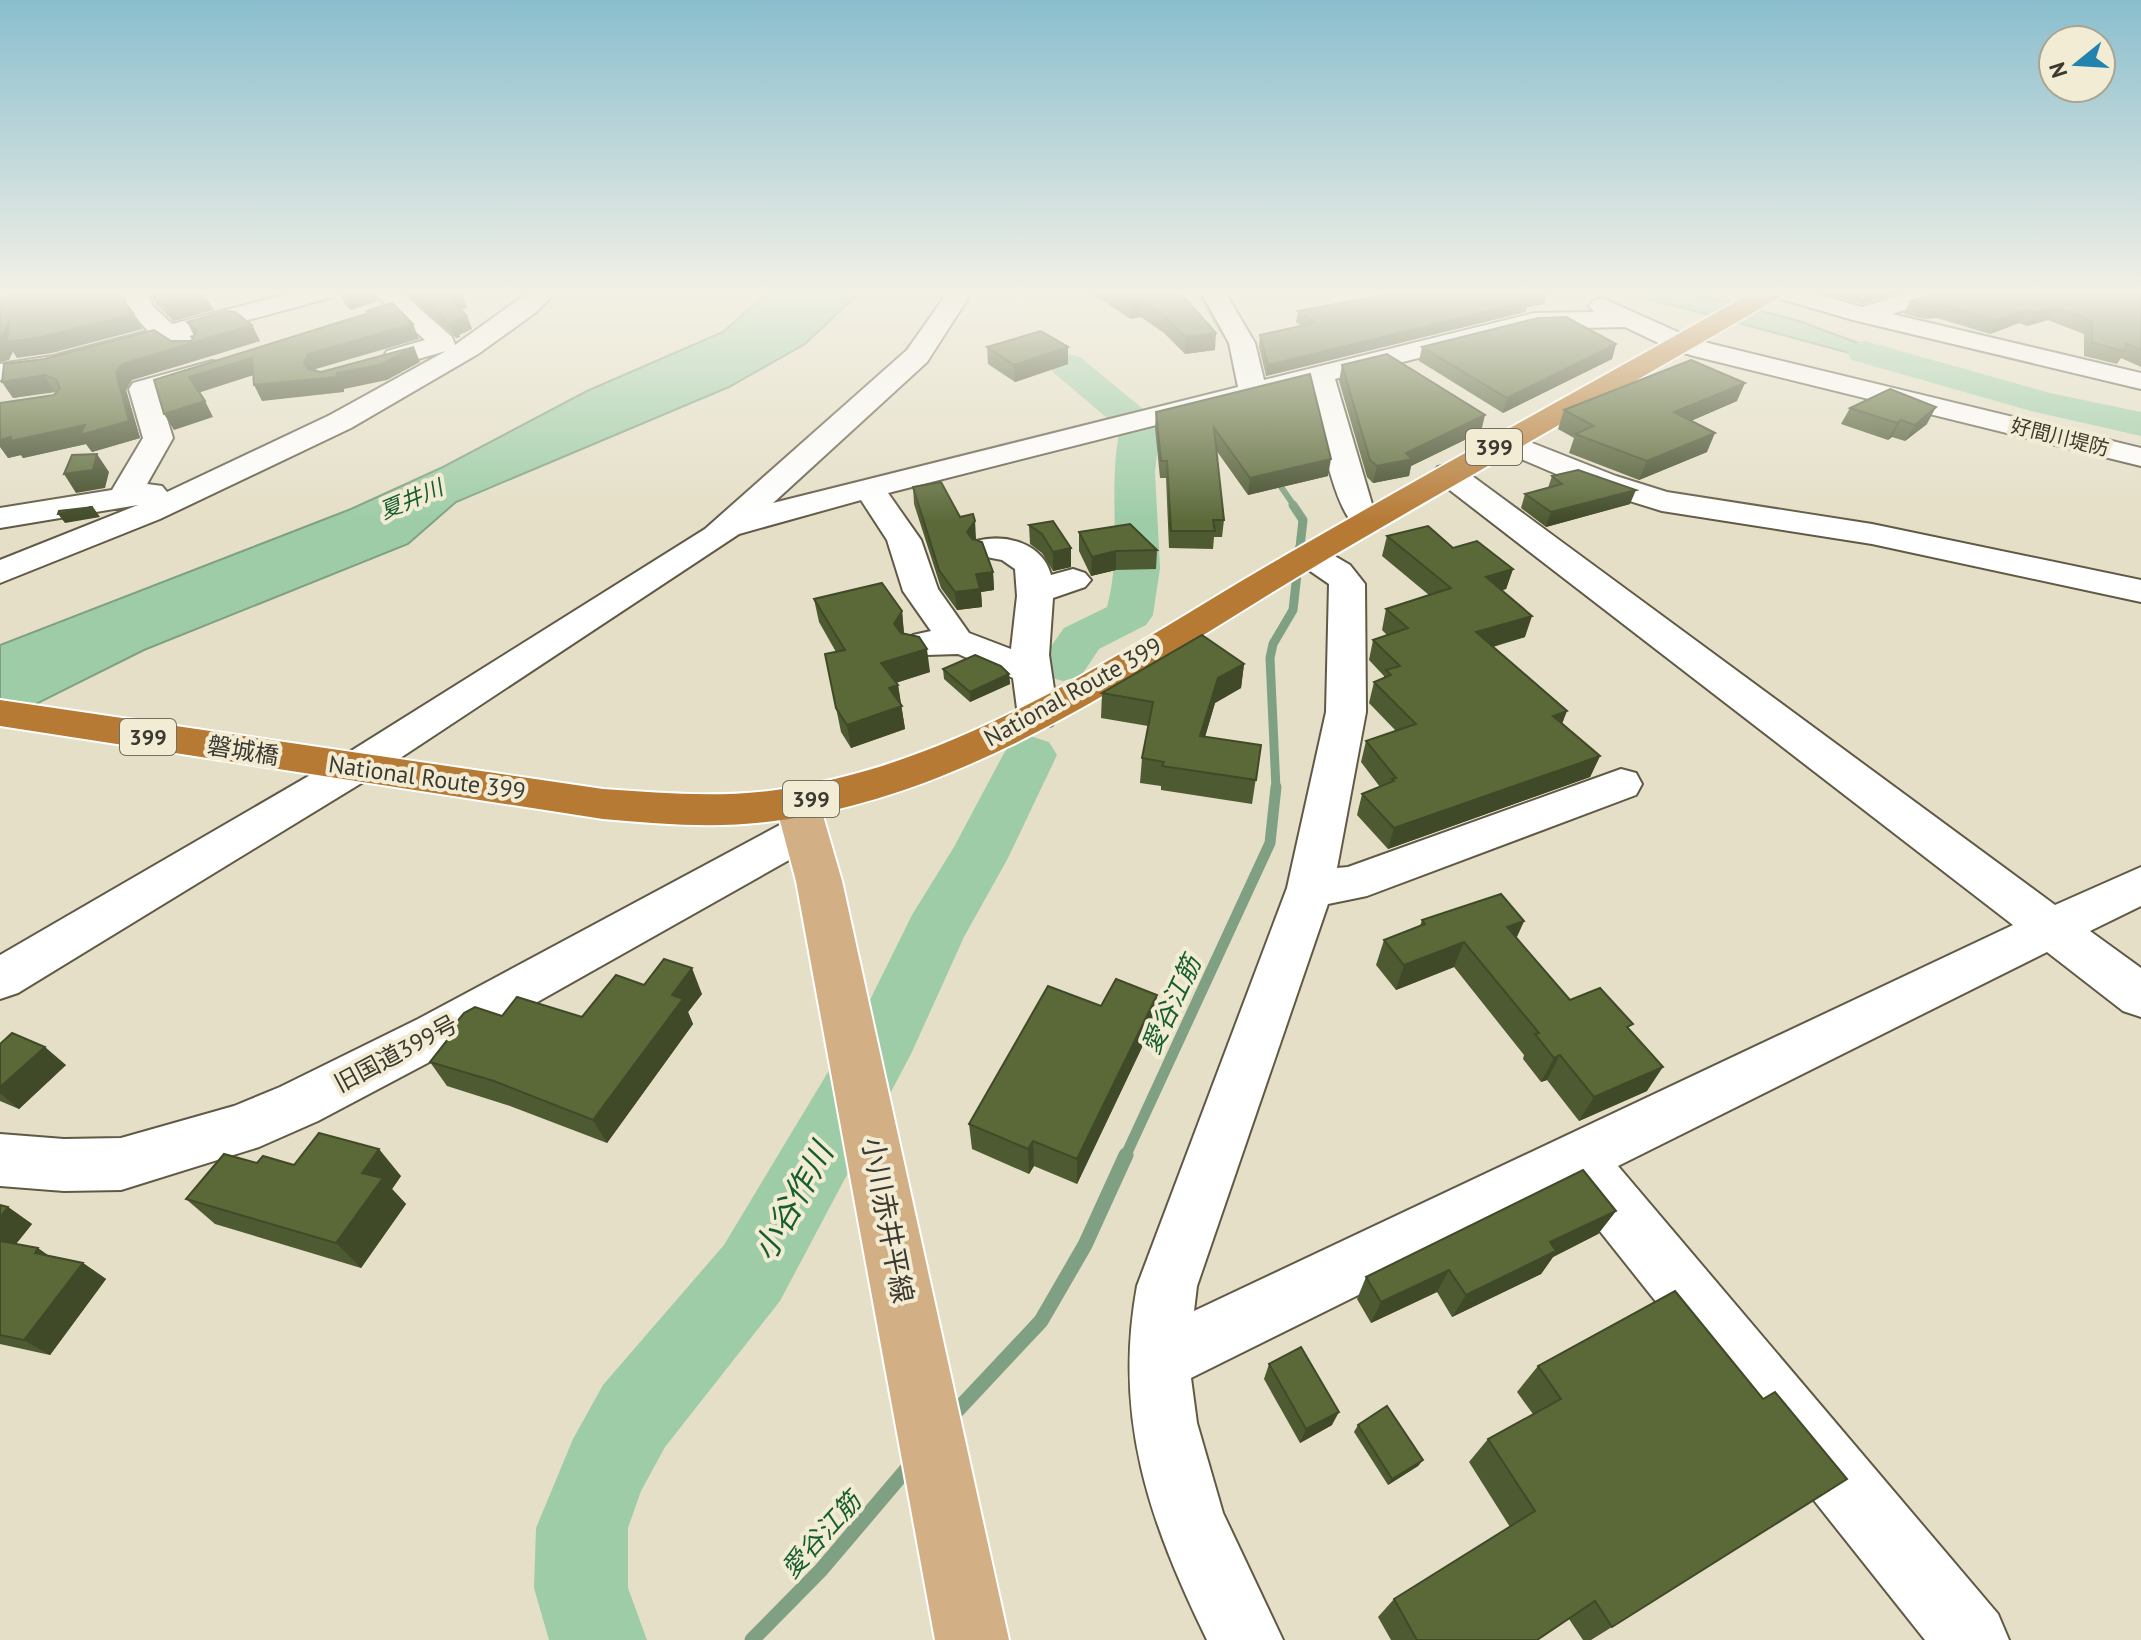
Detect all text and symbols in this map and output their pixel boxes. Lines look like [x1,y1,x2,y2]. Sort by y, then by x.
north arrow [2037,24,2117,104]
text: N [2042,59,2074,81]
street label: 好間川堤防 [2008,412,2112,462]
road number: 399 [1466,429,1522,465]
water label: 夏井川 [375,472,449,525]
street label: National Route 399 [978,630,1167,753]
road number: 399 [120,719,176,755]
street label: 磐城橋 [205,730,281,771]
street label: National Route 399 [327,748,528,807]
road number: 399 [783,781,839,817]
water label: 愛谷江筋 [1134,947,1209,1059]
street label: 旧国道399号 [329,1008,463,1099]
water label: 小谷作川 [743,1133,843,1268]
street label: 小川赤井平線 [854,1134,923,1306]
water label: 愛谷江筋 [774,1482,870,1584]

